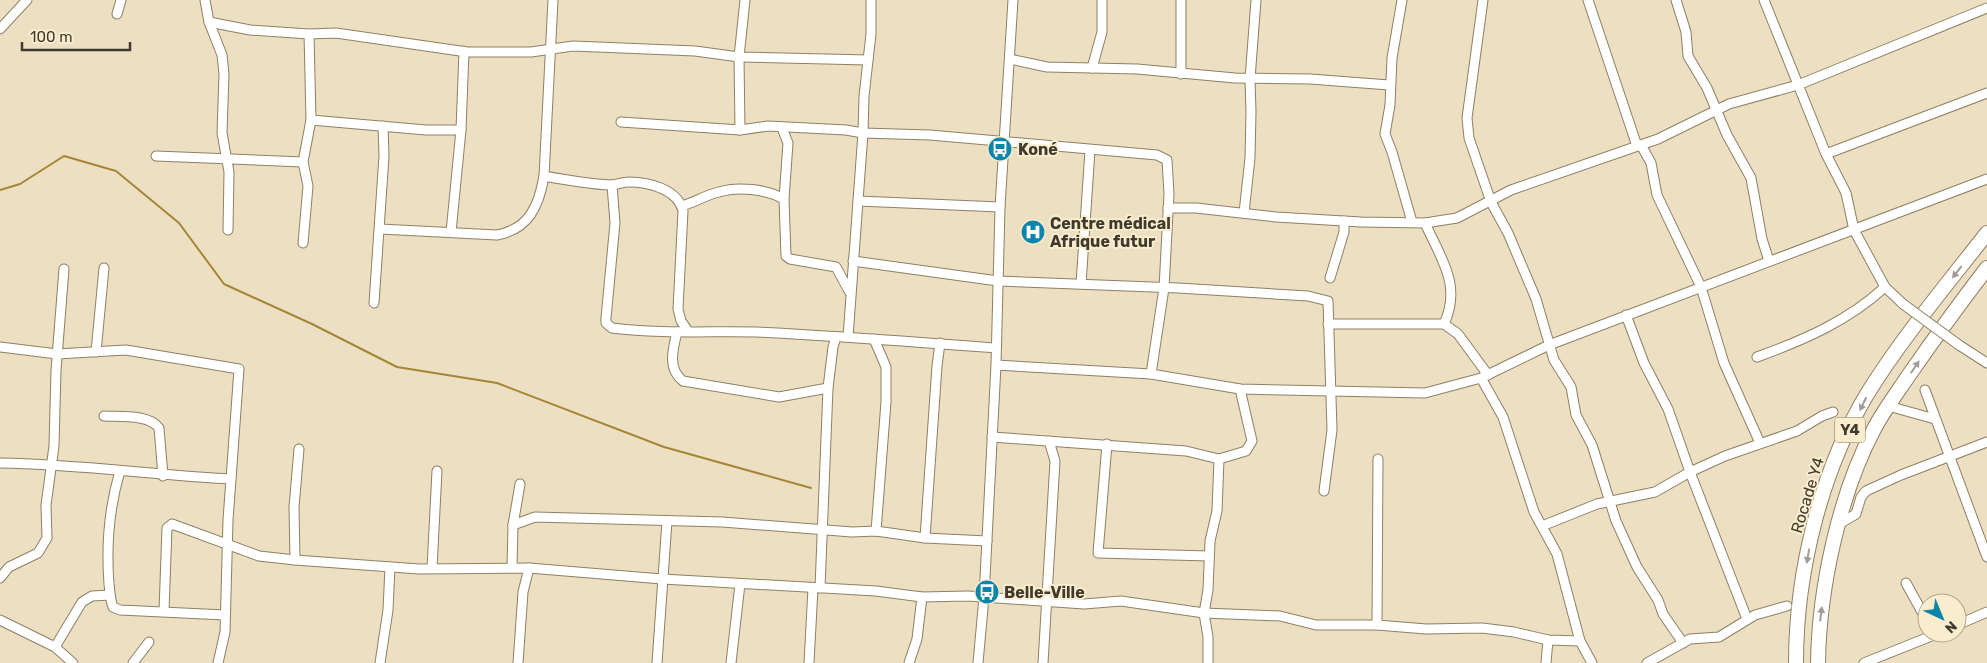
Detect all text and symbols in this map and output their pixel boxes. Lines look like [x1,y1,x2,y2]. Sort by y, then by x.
scale bar [22,20,130,52]
text: 100 m [30,28,72,46]
bus stop icon: Koné [987,136,1013,162]
place label: Koné [1018,140,1058,159]
place label: Centre médical Afrique futur [1050,214,1171,251]
hospital icon: Centre médical Afrique futur [1020,219,1046,245]
one-way arrow [1952,265,1963,278]
one-way arrow [1910,361,1920,374]
one-way arrow [1859,397,1867,411]
road number: Y4 [1835,418,1865,442]
street label: Rocade Y4 [1787,455,1828,535]
one-way arrow [1803,548,1811,564]
bus stop icon: Belle-Ville [974,579,1000,605]
place label: Belle-Ville [1004,583,1085,602]
north arrow [1917,593,1967,643]
one-way arrow [1817,606,1825,622]
text: N [1941,617,1960,637]

